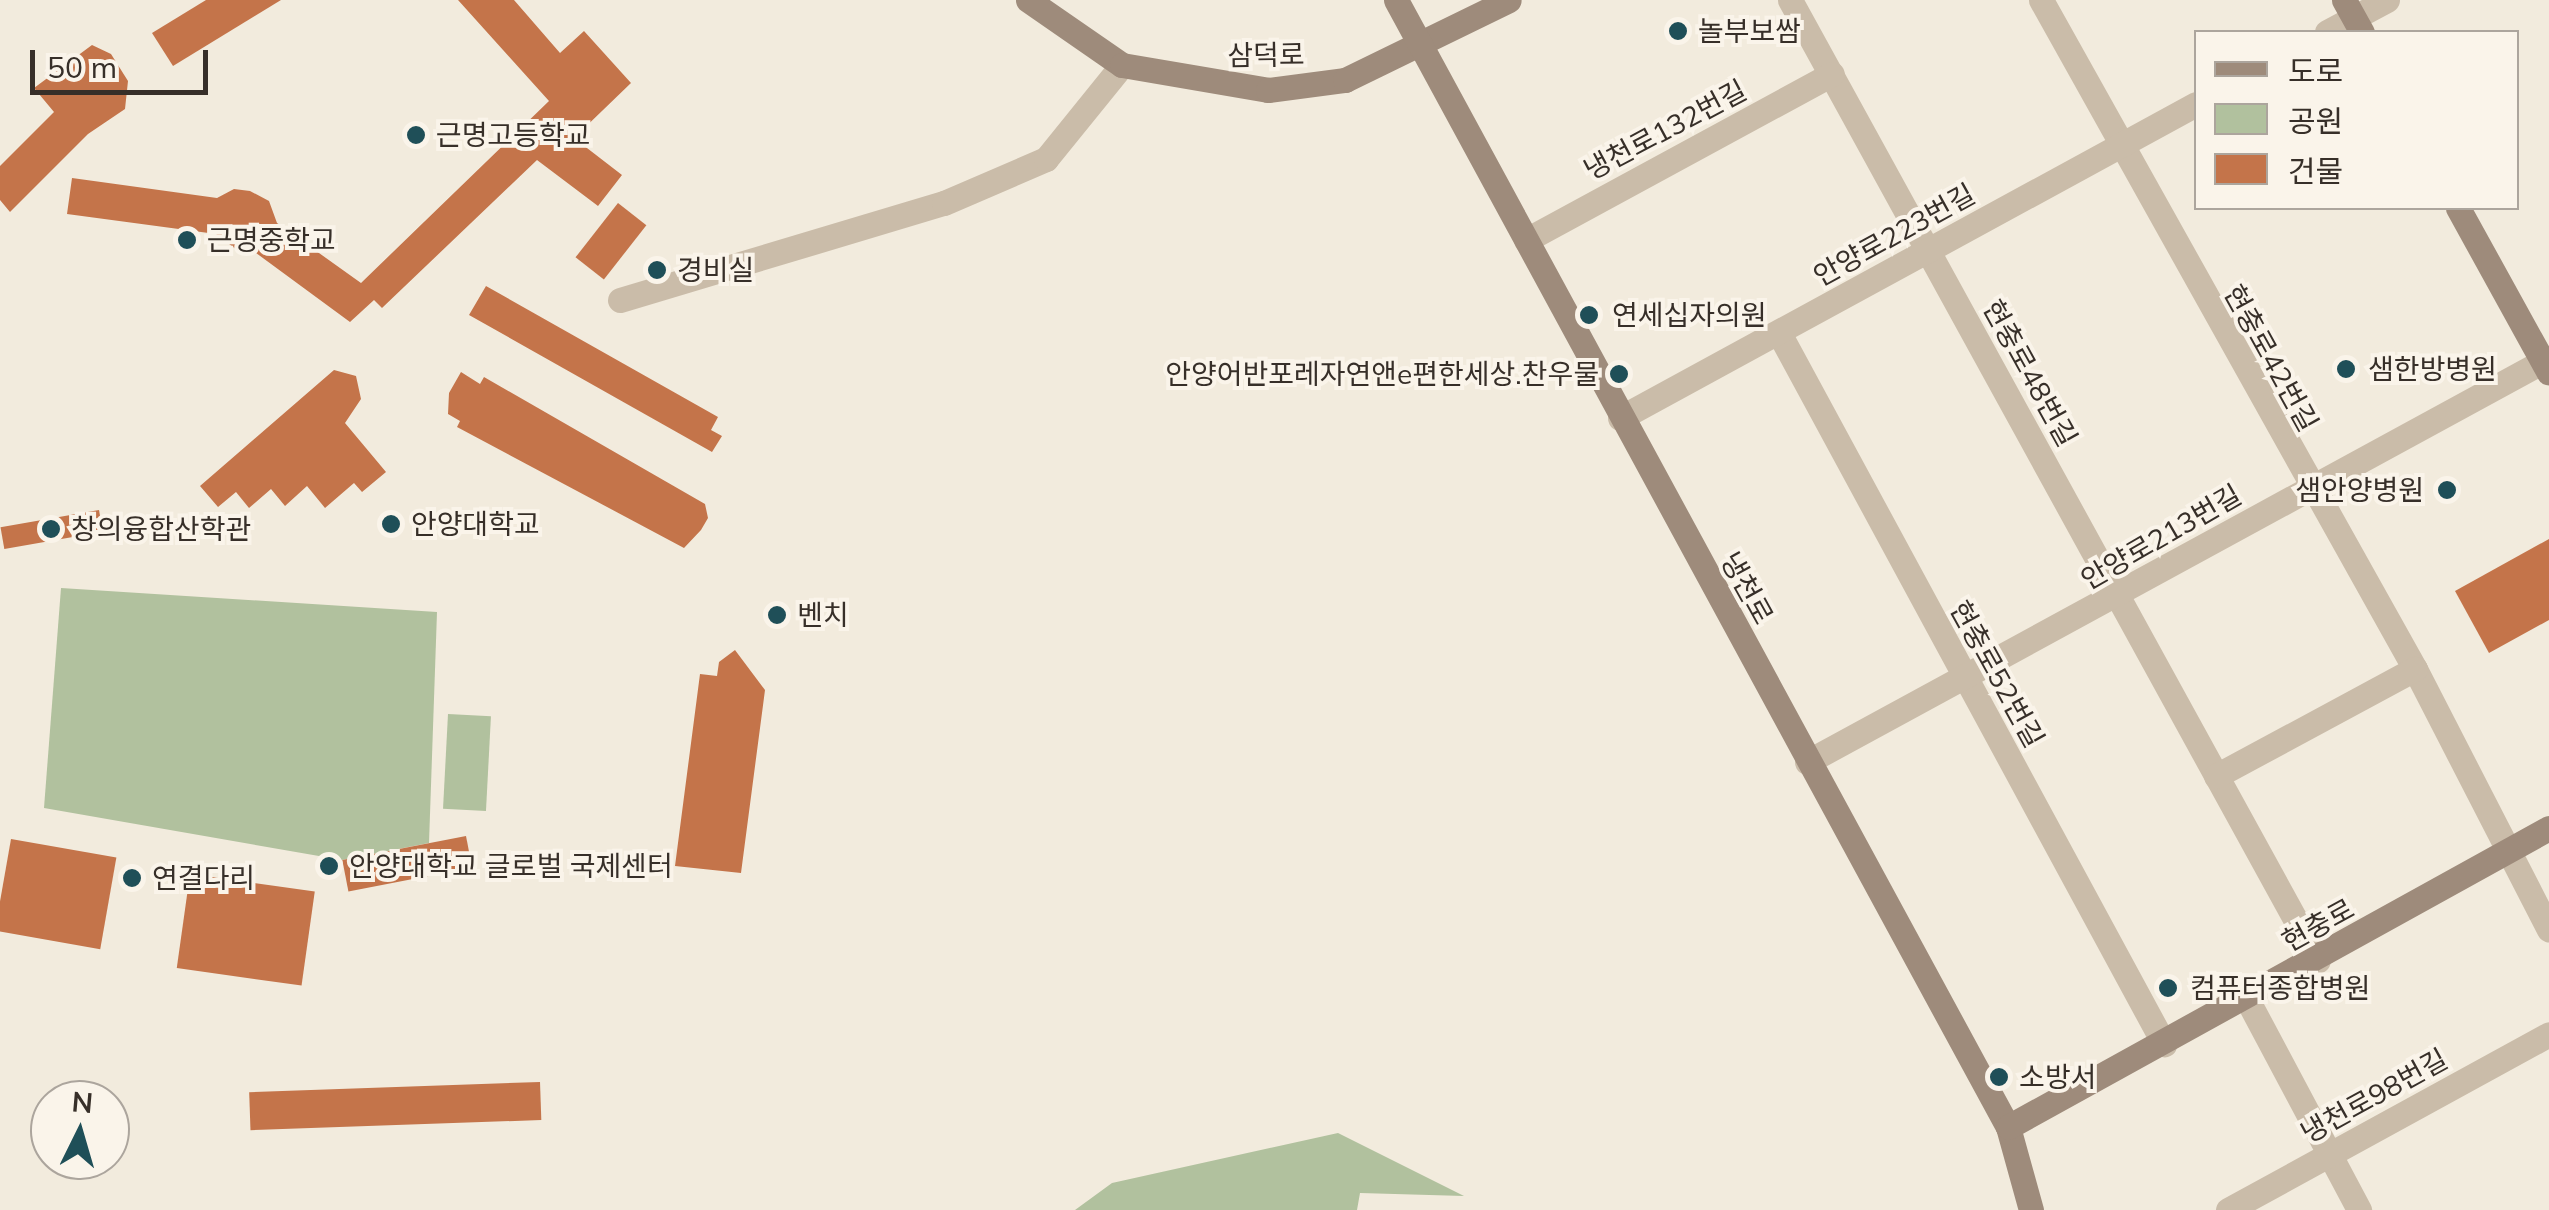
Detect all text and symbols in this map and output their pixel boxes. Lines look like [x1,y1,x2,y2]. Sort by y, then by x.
place label: 놀부보쌈 [1698,14,1801,48]
marker: 놀부보쌈 [1667,20,1689,42]
scale bar [35,30,212,92]
legend [2194,30,2519,210]
street label: 삼덕로 [1227,38,1305,72]
text: 50 m [47,48,117,86]
text: 도로 [2288,52,2343,90]
street label: 냉천로132번길 [1578,73,1752,187]
text: 공원 [2288,102,2343,140]
place label: 근명고등학교 [436,118,591,152]
marker: 근명고등학교 [405,124,427,146]
text: 건물 [2288,152,2343,190]
street label: 안양로223번길 [1807,177,1981,293]
place label: 근명중학교 [207,223,336,257]
marker: 근명중학교 [176,229,198,251]
place label: 경비실 [677,253,754,287]
marker: 경비실 [646,259,668,281]
street label: 현충로42번길 [2217,279,2325,437]
street label: 현충로48번길 [1976,294,2084,452]
place label: 연세십자의원 [1612,298,1767,332]
marker: 연세십자의원 [1576,302,1602,328]
place label: 샘한방병원 [2368,352,2497,386]
marker: 샘한방병원 [2333,356,2359,382]
place label: 안양어반포레자연앤e편한세상.찬우물 [1165,357,1599,391]
marker: 안양어반포레자연앤e편한세상.찬우물 [1608,363,1630,385]
place label: 샘안양병원 [2295,473,2424,507]
marker: 샘안양병원 [2434,477,2460,503]
street label: 안양로213번길 [2075,478,2247,596]
place label: 안양대학교 [411,507,540,541]
place label: 창의융합산학관 [71,512,251,546]
marker: 안양대학교 [380,513,402,535]
marker: 창의융합산학관 [40,518,62,540]
street label: 냉천로 [1714,546,1780,630]
street label: 현충로52번길 [1943,595,2051,753]
place label: 벤치 [797,598,849,632]
marker: 벤치 [766,604,788,626]
place label: 안양대학교 글로벌 국제센터 [349,849,673,883]
marker: 안양대학교 글로벌 국제센터 [318,855,340,877]
place label: 연결다리 [152,861,255,895]
marker: 연결다리 [121,867,143,889]
street label: 현충로 [2276,892,2360,958]
place label: 컴퓨터종합병원 [2190,971,2370,1005]
marker: 컴퓨터종합병원 [2155,975,2181,1001]
street label: 냉천로98번길 [2295,1042,2453,1150]
place label: 소방서 [2019,1060,2096,1094]
marker: 소방서 [1988,1066,2010,1088]
north arrow [30,1080,130,1180]
text: N [70,1083,95,1120]

